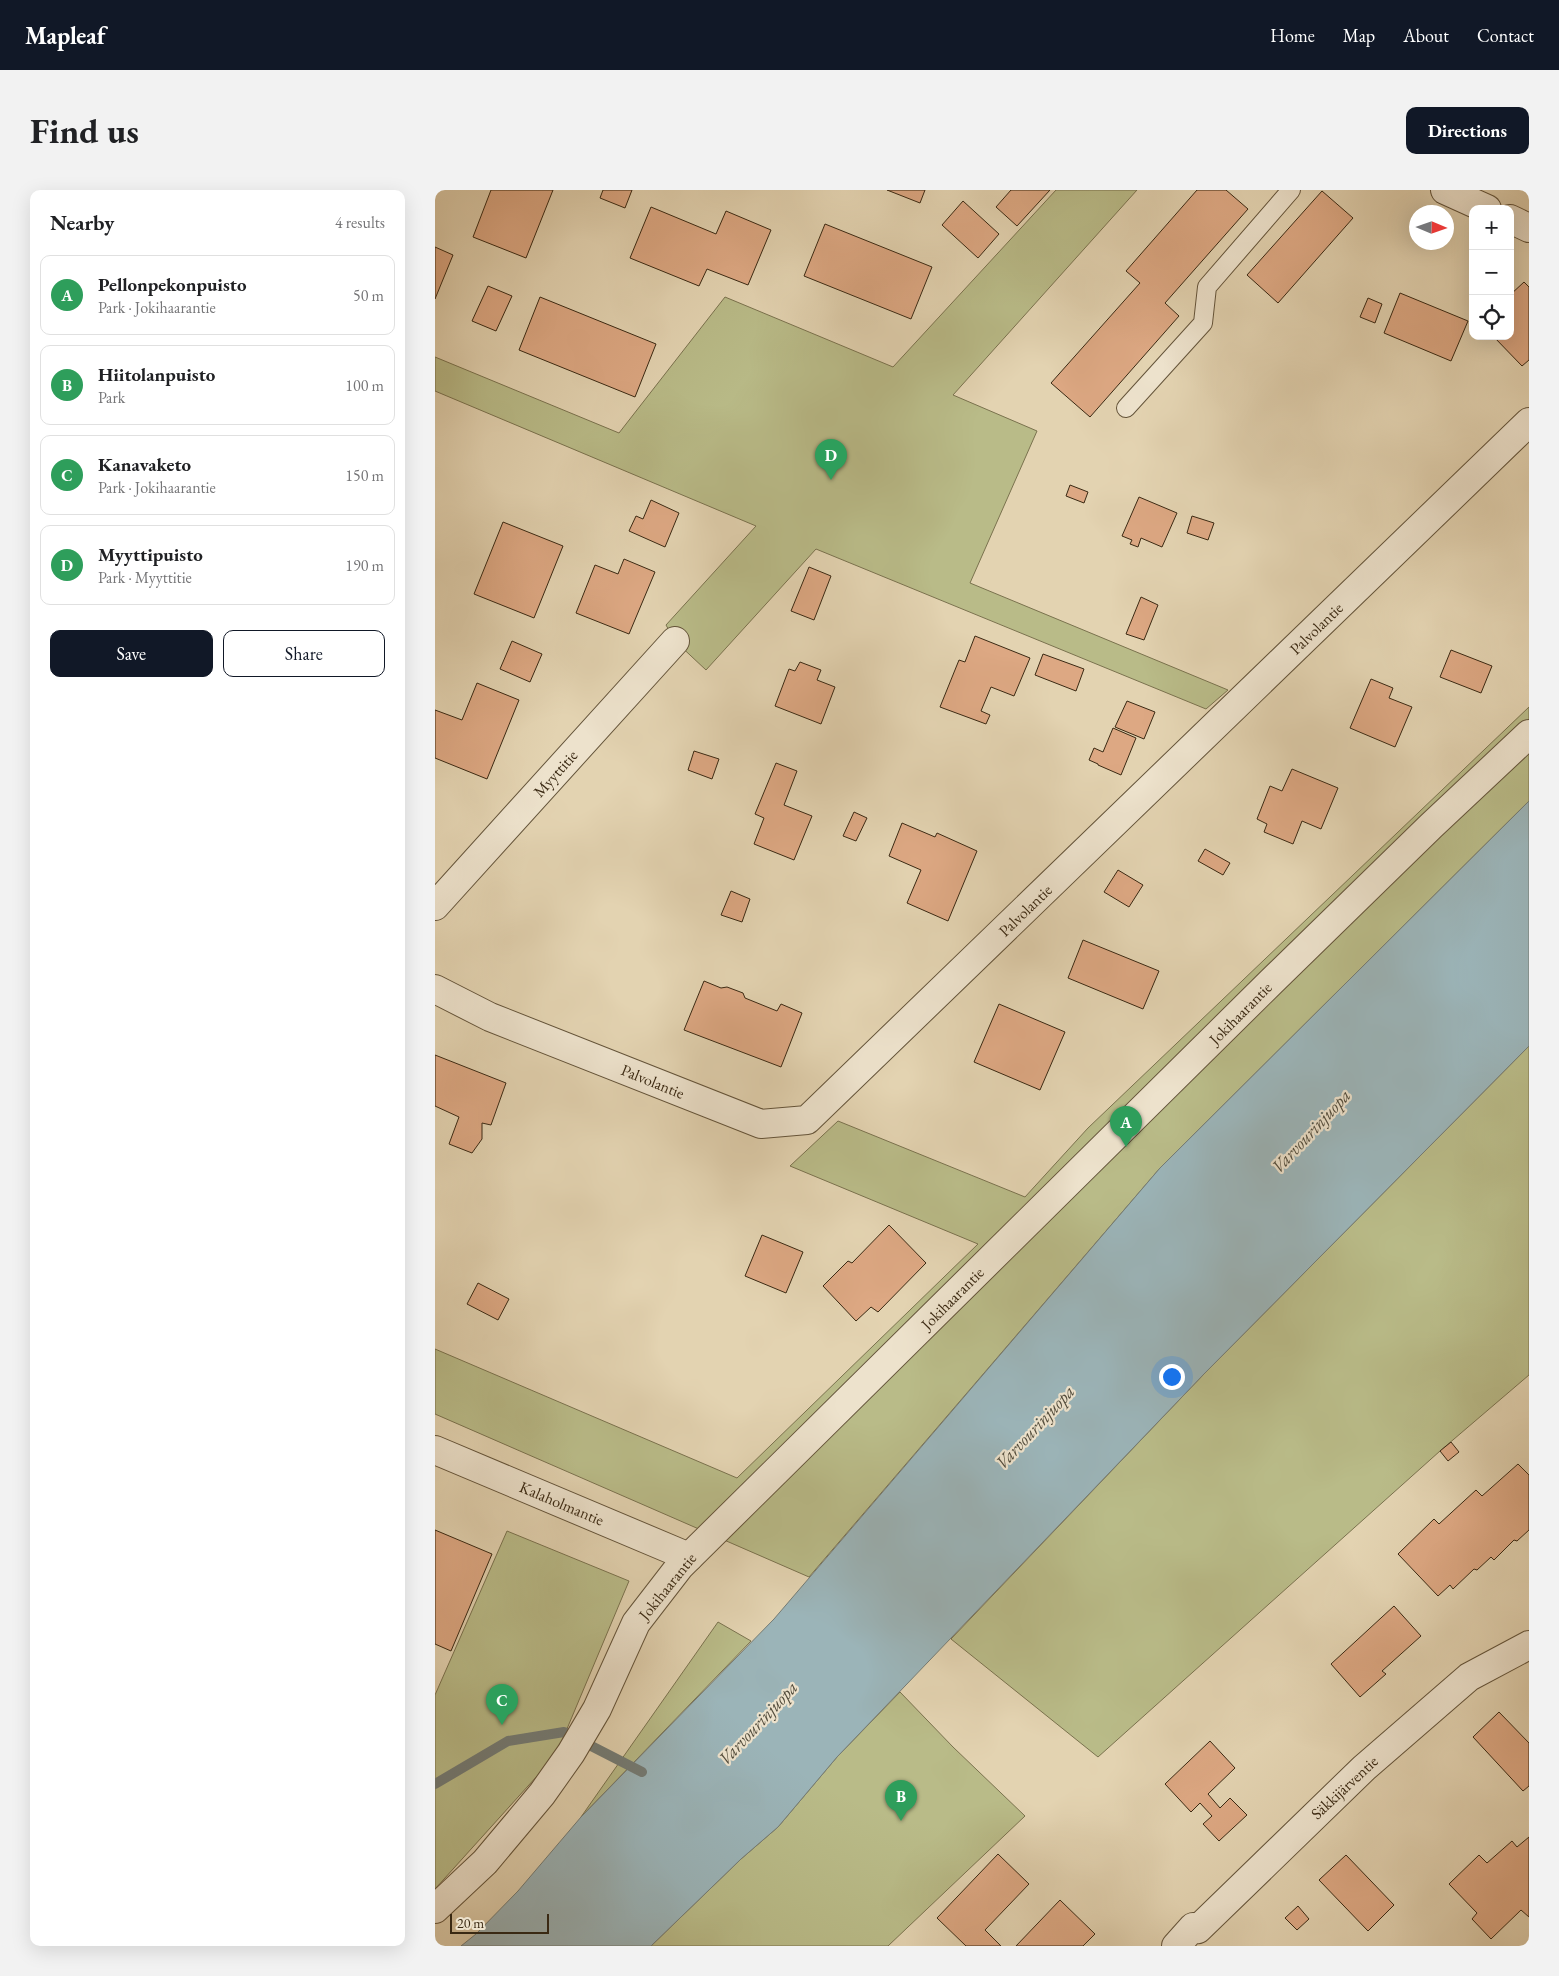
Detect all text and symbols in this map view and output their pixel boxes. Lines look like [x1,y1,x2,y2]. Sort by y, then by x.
text: Mapleaf [25,20,106,51]
text: Home [1270,24,1315,47]
text: Map [1343,24,1375,47]
text: About [1403,24,1449,47]
text: Contact [1477,24,1534,47]
button: Directions [1406,107,1529,154]
text: Find us [30,108,139,153]
north arrow [1409,205,1454,250]
map controls [1469,205,1514,340]
button: + [1469,205,1514,250]
text: Nearby [50,209,114,236]
text: 4 results [335,212,385,233]
button: − [1469,250,1514,295]
text: Pellonpekonpuisto [98,272,246,297]
text: A [61,285,73,306]
text: 50 m [353,285,384,306]
button: locate [1469,295,1514,340]
text: Park · Jokihaarantie [98,297,216,318]
text: Hiitolanpuisto [98,362,215,387]
text: B [62,375,72,396]
text: 100 m [345,375,384,396]
text: Park [98,387,125,408]
pin: D [815,439,847,480]
text: Kanavaketo [98,452,191,477]
text: C [61,465,73,486]
text: 150 m [345,465,384,486]
text: Park · Jokihaarantie [98,477,216,498]
text: Myyttipuisto [98,542,203,567]
text: D [61,555,73,576]
text: 190 m [345,555,384,576]
text: Park · Myyttitie [98,567,192,588]
street label: Palvolantie [1285,598,1348,659]
button: Save [50,630,213,677]
button: Share [223,630,385,677]
street label: Myyttitie [529,745,582,802]
street label: Palvolantie [994,880,1057,941]
street label: Jokihaarantie [1203,977,1276,1051]
street label: Palvolantie [618,1059,688,1104]
water label: Varvourinjuopa [1266,1084,1356,1178]
pin: A [1110,1106,1142,1147]
street label: Jokihaarantie [915,1262,988,1336]
your location [1159,1364,1185,1390]
water label: Varvourinjuopa [990,1380,1080,1474]
street label: Kalaholmantie [516,1476,607,1531]
street label: Jokihaarantie [633,1548,701,1626]
water label: Varvourinjuopa [713,1676,803,1770]
pin: C [486,1684,518,1725]
street label: Säkkijärventie [1306,1751,1382,1824]
pin: B [885,1780,917,1821]
scale bar [450,1911,549,1934]
text: 20 m [457,1914,484,1932]

